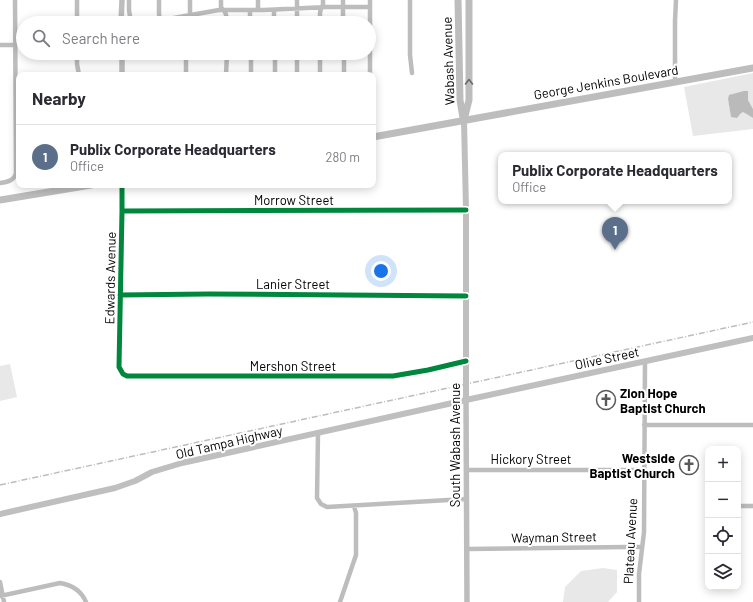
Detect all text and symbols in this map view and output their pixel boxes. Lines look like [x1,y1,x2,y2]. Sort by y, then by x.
search box [16,16,376,60]
street label: Wabash Avenue [438,17,458,105]
icon: search [30,27,52,49]
text: Search here [62,29,140,47]
street label: George Jenkins Boulevard [532,61,680,103]
one-way arrow [465,79,473,85]
text: Nearby [32,88,86,108]
text: Publix Corporate Headquarters [70,140,276,158]
text: 1 [43,149,47,165]
text: 280 m [326,149,360,165]
popup [498,152,732,204]
text: Office [70,158,104,174]
text: Publix Corporate Headquarters [512,161,718,179]
text: Office [512,179,546,195]
street label: Morrow Street [254,192,334,208]
pin: 1 [602,217,628,250]
street label: Edwards Avenue [101,231,119,325]
your location [371,261,391,281]
street label: Lanier Street [256,276,330,292]
street label: Olive Street [573,343,641,373]
street label: Mershon Street [250,358,336,374]
street label: South Wabash Avenue [447,383,463,507]
place label: Zion Hope Baptist Church [620,385,706,416]
church icon: Zion Hope Baptist Church [595,389,617,411]
street label: Old Tampa Highway [174,422,284,462]
map controls [705,446,741,590]
button: + [705,446,741,482]
place label: Westside Baptist Church [589,450,675,481]
street label: Hickory Street [490,451,572,467]
church icon: Westside Baptist Church [678,454,700,476]
button: − [705,482,741,518]
street label: Plateau Avenue [620,497,640,584]
button: locate [705,518,741,554]
street label: Wayman Street [511,528,597,546]
button: layers [705,554,741,590]

